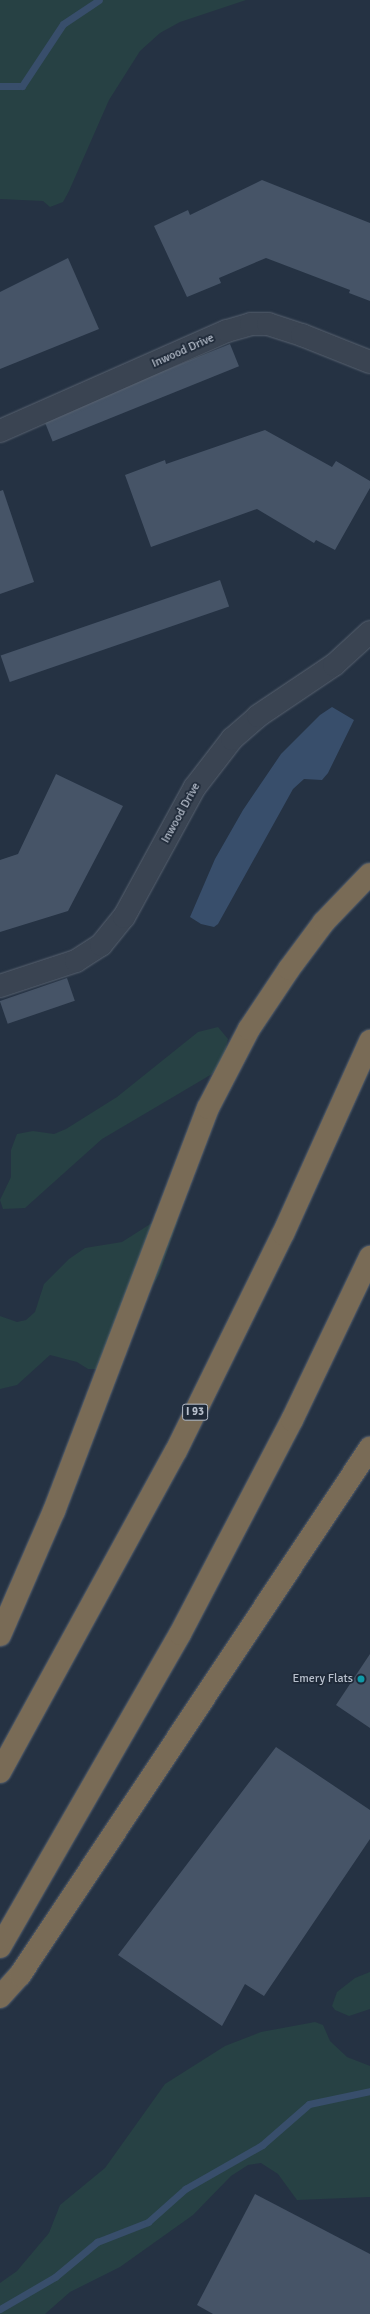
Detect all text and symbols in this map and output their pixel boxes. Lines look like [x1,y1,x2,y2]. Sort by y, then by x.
street label: Inwood Drive [150,331,216,371]
street label: Inwood Drive [159,780,203,846]
road number: I 93 [182,1403,208,1421]
place label: Emery Flats [292,1672,353,1686]
marker: Emery Flats [356,1674,366,1684]

